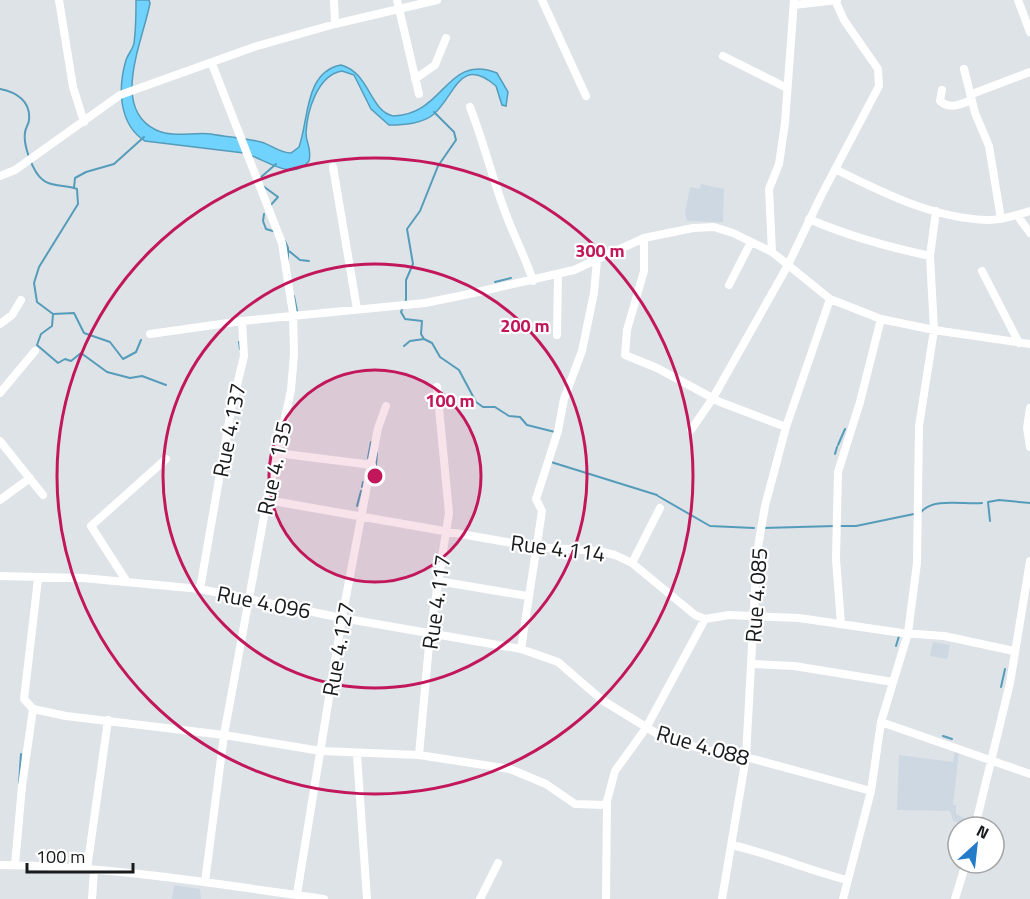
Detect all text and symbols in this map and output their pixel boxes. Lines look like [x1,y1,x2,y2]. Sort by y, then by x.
text: 300 m [575,237,625,264]
text: 200 m [500,312,550,339]
street label: Rue 4.137 [203,380,255,480]
text: 100 m [425,387,475,414]
street label: Rue 4.135 [247,418,301,518]
centre of rings [365,466,385,486]
street label: Rue 4.114 [509,525,607,571]
street label: Rue 4.085 [736,546,776,644]
street label: Rue 4.117 [413,553,459,651]
street label: Rue 4.096 [214,576,314,628]
street label: Rue 4.127 [313,599,363,699]
street label: Rue 4.088 [653,716,753,774]
north arrow [946,815,1006,875]
text: N [972,818,993,845]
scale bar [27,836,134,874]
text: 100 m [36,843,85,870]

